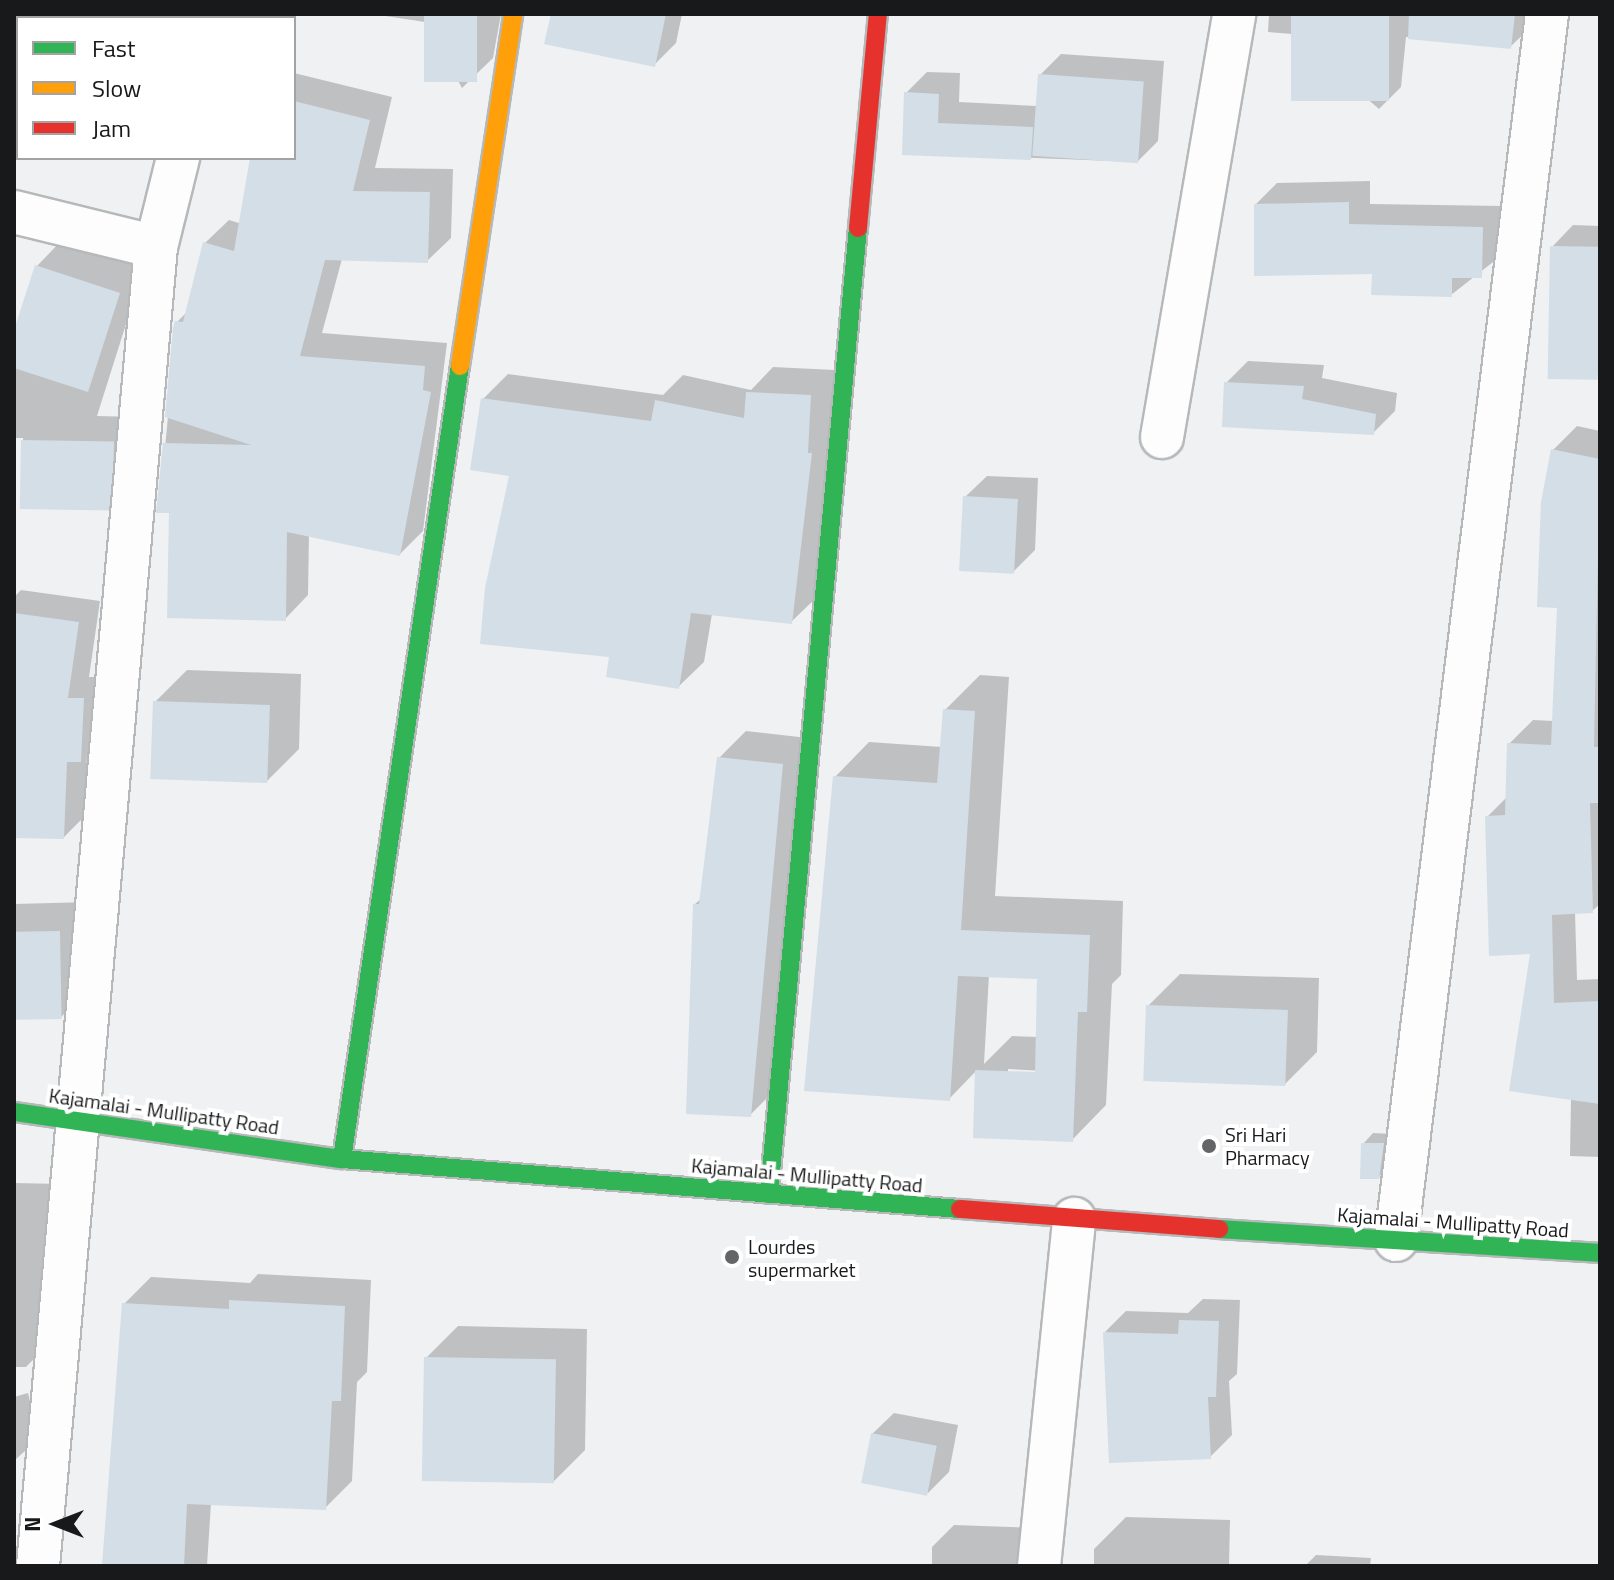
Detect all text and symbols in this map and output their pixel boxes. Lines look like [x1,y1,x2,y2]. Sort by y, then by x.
legend [16,16,296,160]
text: Fast [92,30,135,66]
text: Slow [92,70,141,106]
text: Jam [92,110,131,146]
street label: Kajamalai - Mullipatty Road [47,1083,281,1139]
place label: Sri Hari Pharmacy [1225,1122,1310,1169]
marker: Sri Hari Pharmacy [1200,1137,1218,1155]
street label: Kajamalai - Mullipatty Road [690,1153,924,1197]
street label: Kajamalai - Mullipatty Road [1336,1202,1570,1242]
place label: Lourdes supermarket [748,1234,856,1281]
marker: Lourdes supermarket [723,1248,741,1266]
north arrow [16,1484,96,1564]
text: N [15,1516,49,1532]

